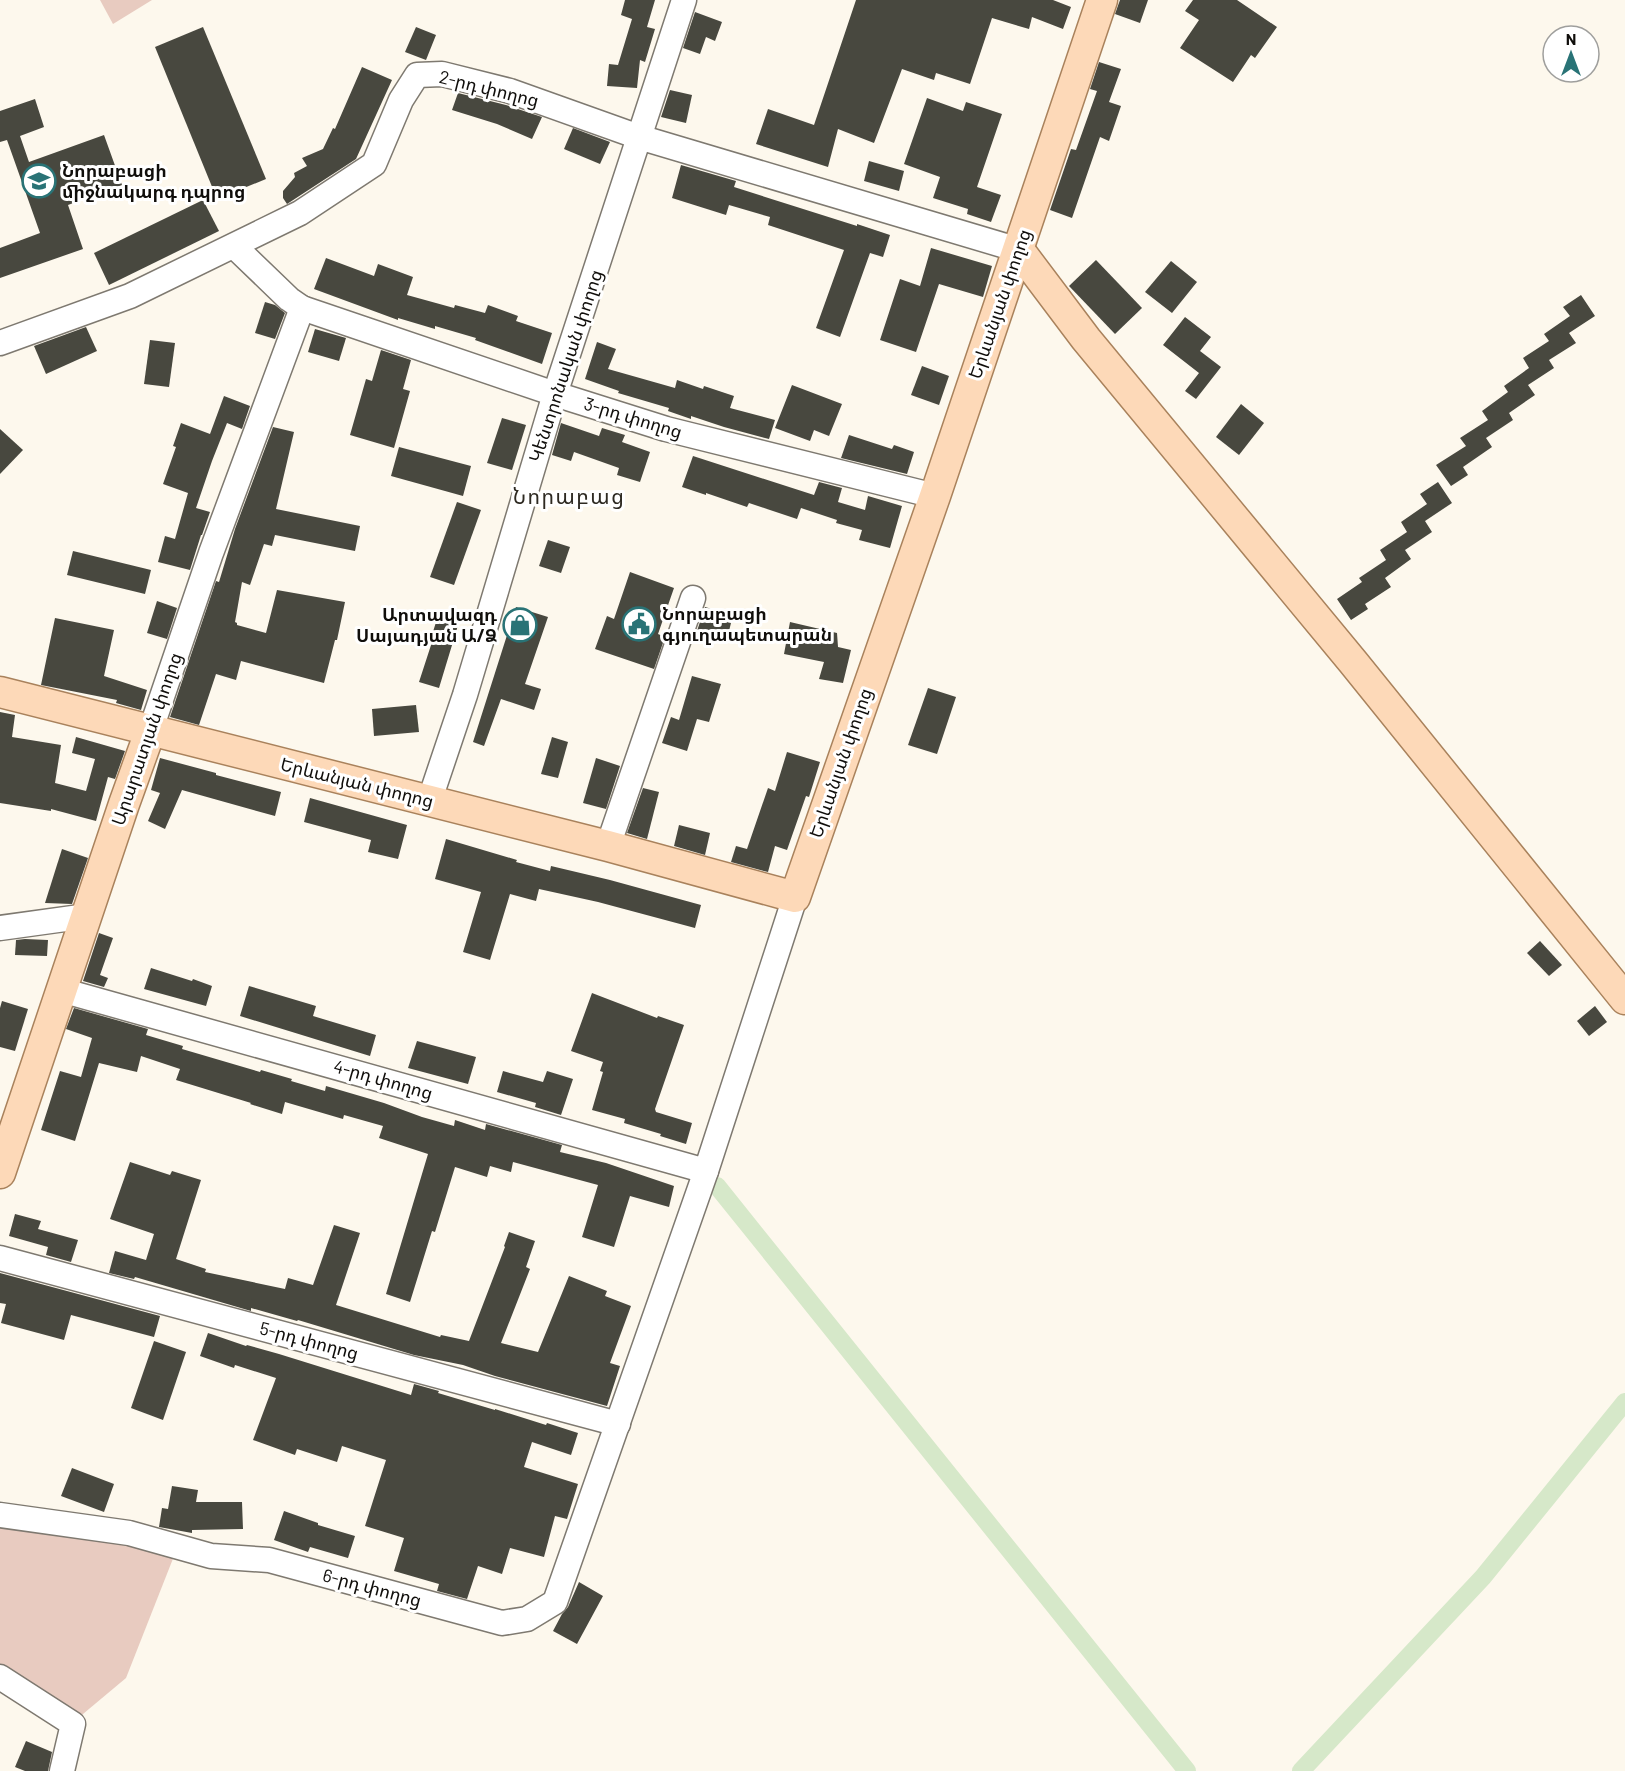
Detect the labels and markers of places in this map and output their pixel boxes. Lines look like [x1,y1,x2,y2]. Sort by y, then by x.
place label: Նորաբացի միջնակարգ դպրոց [62,159,245,202]
school or university icon: Նորաբացի միջնակարգ դպրոց [21,163,57,199]
place label: Նորաբացի գյուղապետարան [662,602,832,645]
place label: Արտավազդ Սայադյան Ա/Ձ [356,603,497,646]
public building icon: Նորաբացի գյուղապետարան [621,606,657,642]
shop icon: Արտավազդ Սայադյան Ա/Ձ [502,607,538,643]

